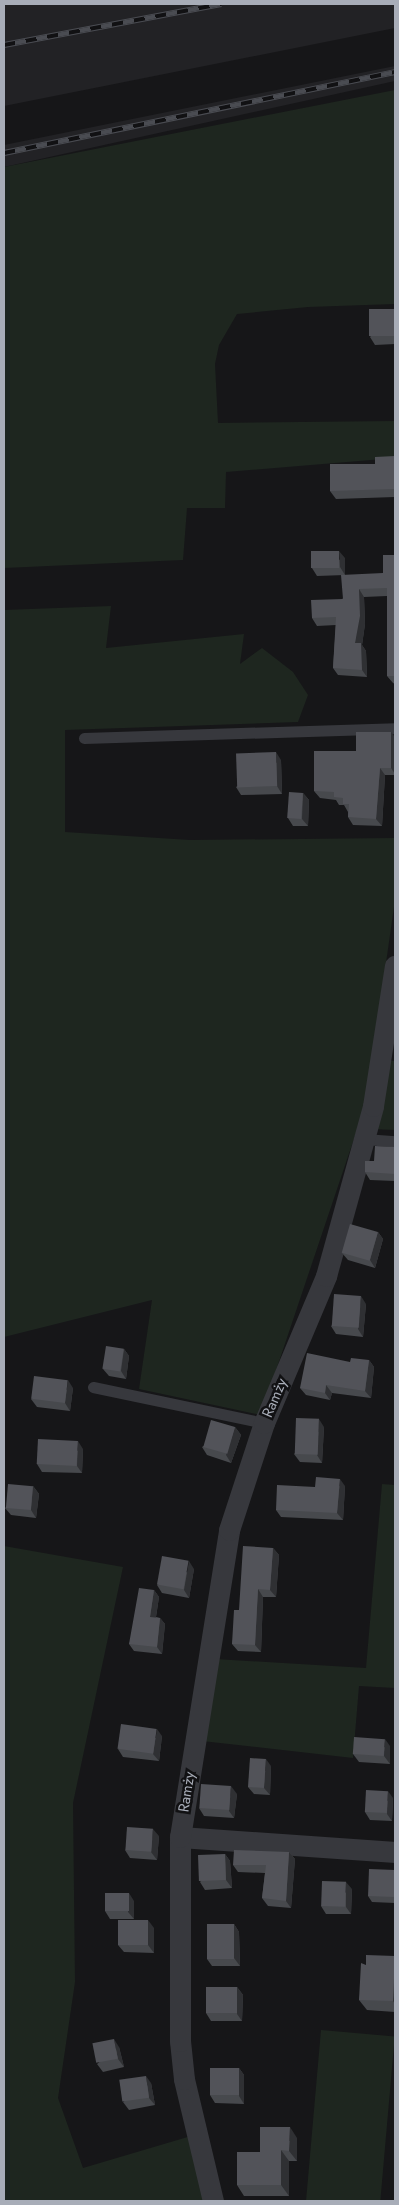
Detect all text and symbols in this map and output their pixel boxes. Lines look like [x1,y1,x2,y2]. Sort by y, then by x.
street label: Ramży [259,1376,291,1420]
street label: Ramży [175,1770,199,1814]

